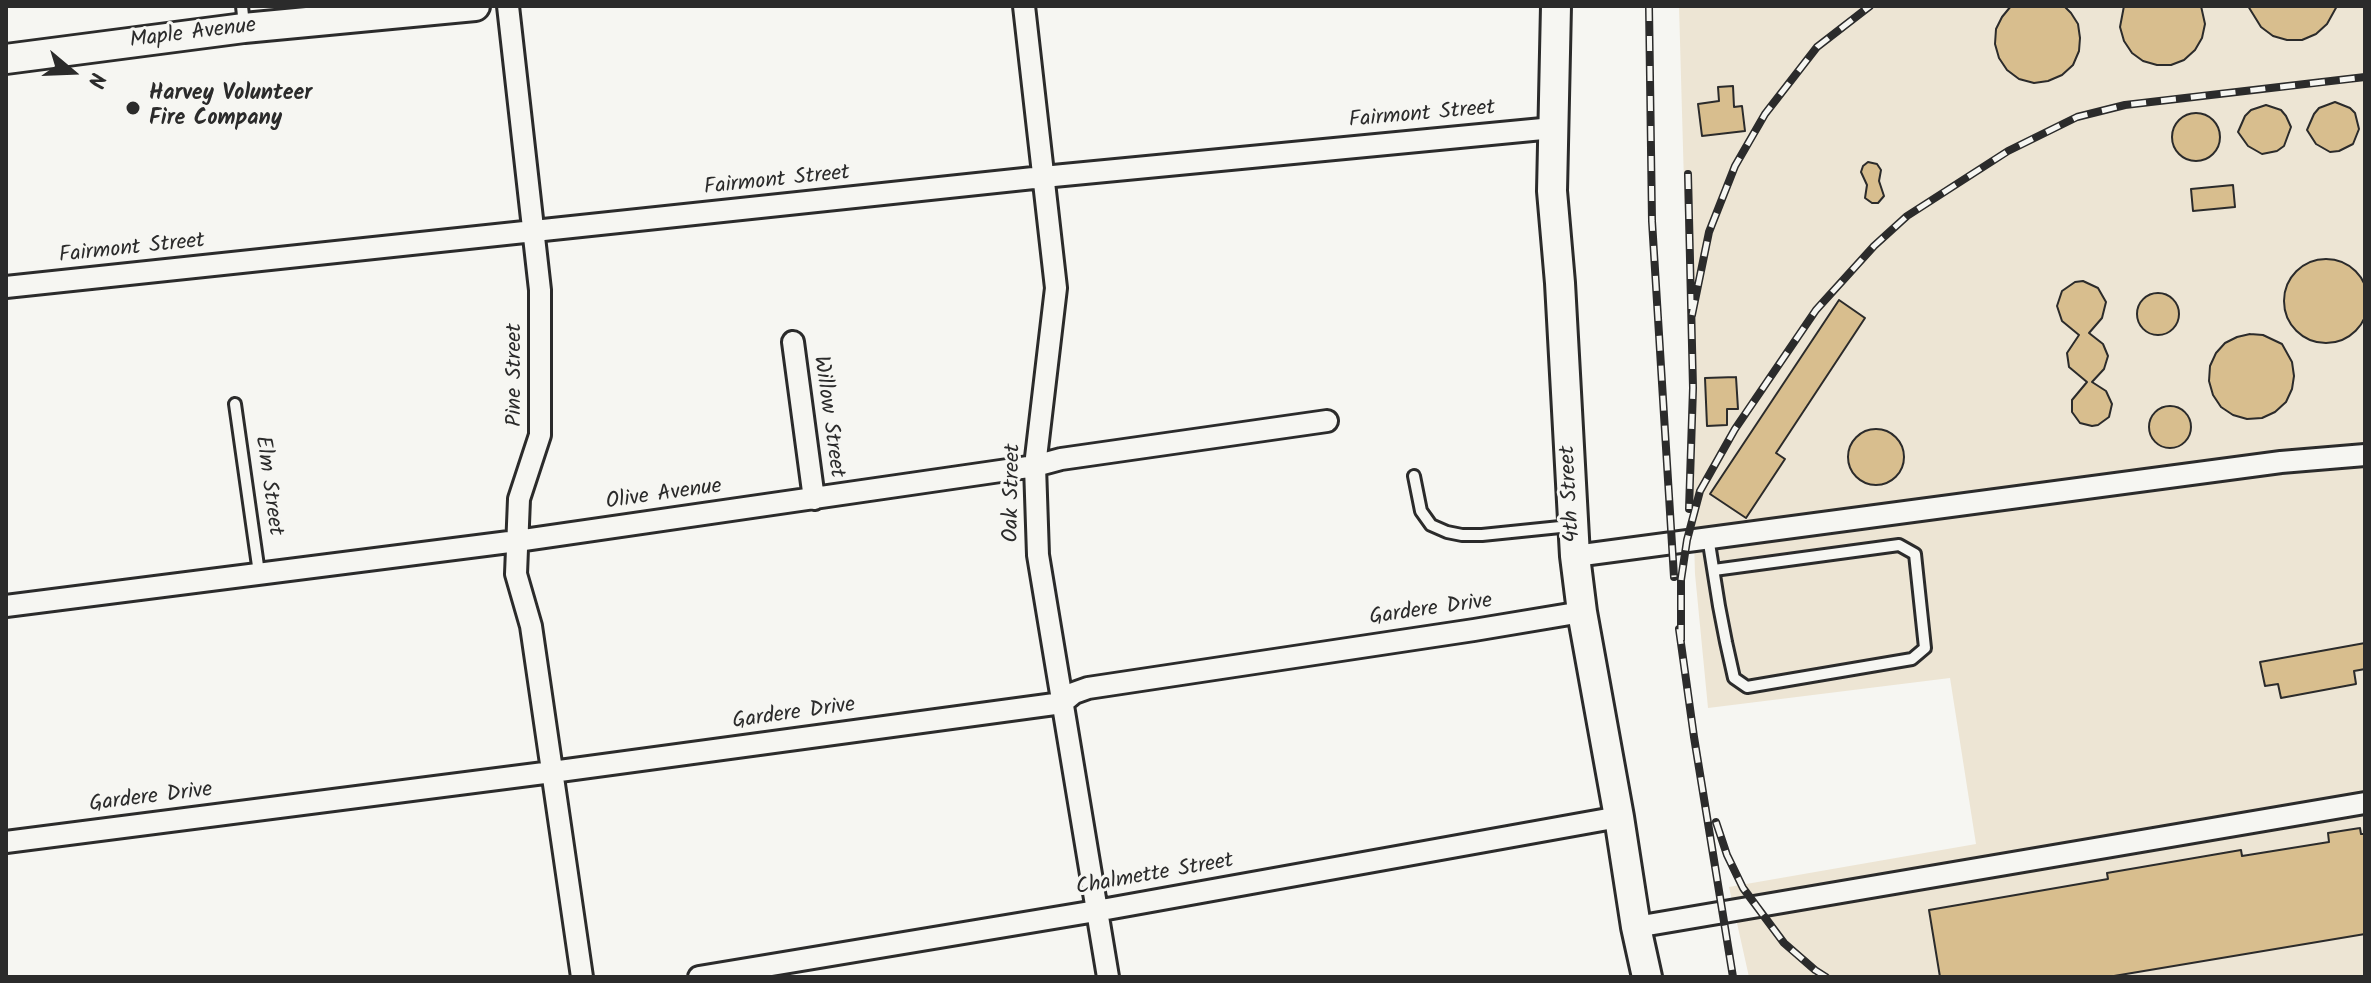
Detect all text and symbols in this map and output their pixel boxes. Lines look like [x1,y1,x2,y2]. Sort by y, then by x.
street label: Maple Avenue [128,14,258,56]
north arrow [32,32,112,112]
text: N [76,68,114,92]
place label: Harvey Volunteer Fire Company [149,82,312,134]
street label: Fairmont Street [1348,96,1496,136]
marker: Harvey Volunteer Fire Company [124,99,142,117]
street label: Fairmont Street [703,161,851,203]
street label: Fairmont Street [58,229,206,271]
street label: Pine Street [503,323,529,427]
street label: Willow Street [805,354,849,480]
street label: Elm Street [247,434,287,538]
street label: Oak Street [1000,443,1028,543]
street label: 4th Street [1556,445,1588,543]
street label: Olive Avenue [604,475,724,517]
street label: Gardere Drive [1368,589,1494,633]
street label: Gardere Drive [731,693,857,737]
street label: Gardere Drive [88,778,214,820]
street label: Chalmette Street [1074,849,1236,903]

